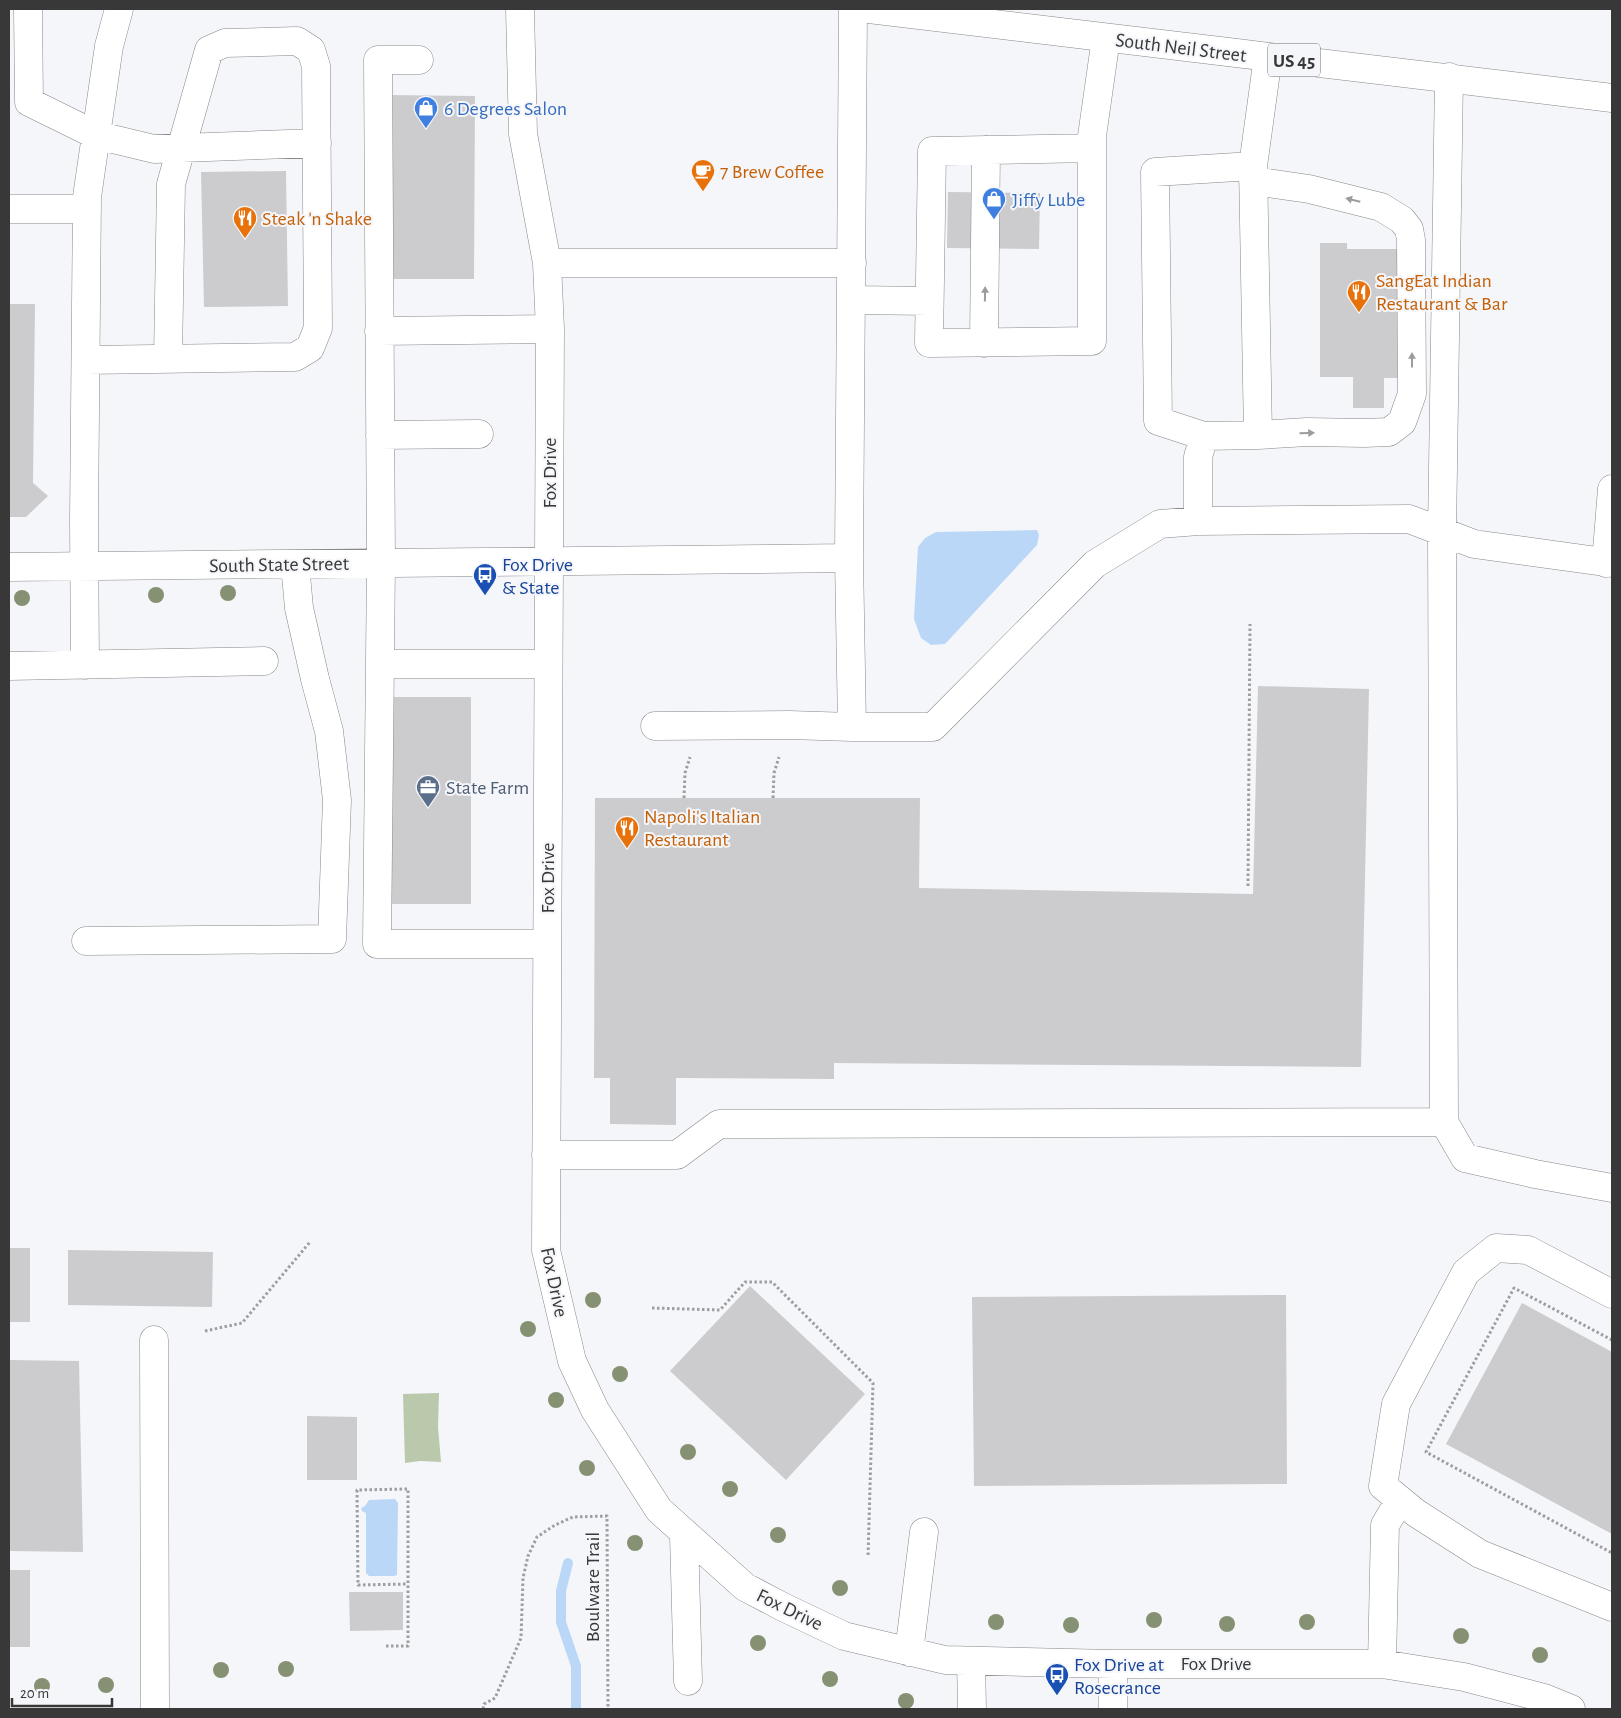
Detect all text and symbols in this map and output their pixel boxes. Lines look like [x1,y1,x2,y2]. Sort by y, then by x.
street label: South Neil Street [1114,30,1248,66]
road number: US 45 [1268,44,1320,76]
shop icon: 6 Degrees Salon [413,95,439,129]
place label: 6 Degrees Salon [444,99,567,119]
cafe icon: 7 Brew Coffee [690,158,716,192]
place label: 7 Brew Coffee [720,162,824,182]
shop icon: Jiffy Lube [981,186,1007,220]
place label: Jiffy Lube [1012,190,1085,210]
one-way arrow [1345,196,1360,204]
restaurant icon: Steak 'n Shake [232,205,258,239]
place label: Steak 'n Shake [262,209,372,229]
place label: SangEat Indian Restaurant & Bar [1376,271,1508,314]
restaurant icon: SangEat Indian Restaurant & Bar [1346,279,1372,313]
one-way arrow [981,286,989,302]
one-way arrow [1408,352,1416,368]
one-way arrow [1299,428,1315,436]
street label: Fox Drive [540,437,560,509]
street label: South State Street [209,554,350,576]
place label: Fox Drive & State [502,555,573,598]
bus stop icon: Fox Drive & State [472,562,498,596]
office icon: State Farm [415,774,441,808]
place label: State Farm [446,778,529,798]
place label: Napoli's Italian Restaurant [644,807,760,850]
restaurant icon: Napoli's Italian Restaurant [614,815,640,849]
street label: Fox Drive [538,842,558,914]
street label: Fox Drive [537,1245,571,1319]
street label: Boulware Trail [583,1532,603,1642]
street label: Fox Drive [753,1585,826,1634]
street label: Fox Drive [1180,1654,1252,1674]
place label: Fox Drive at Rosecrance [1074,1655,1165,1698]
bus stop icon: Fox Drive at Rosecrance [1044,1662,1070,1696]
scale bar [12,1676,112,1708]
text: 20 m [20,1686,49,1701]

